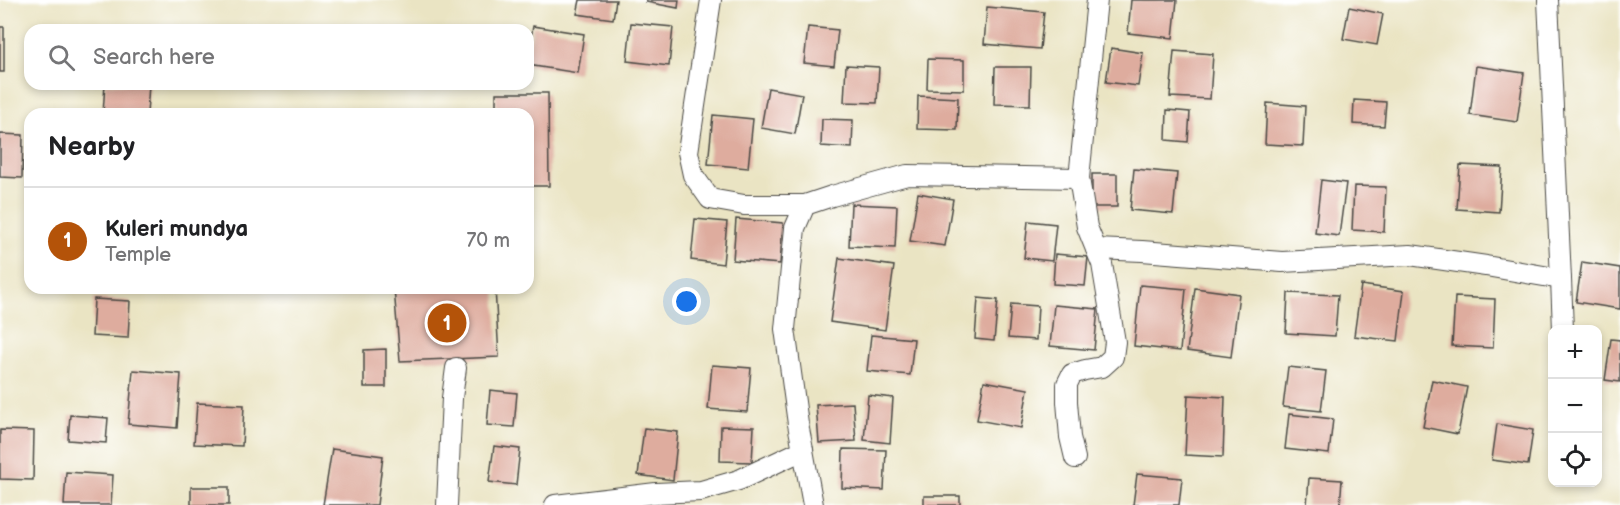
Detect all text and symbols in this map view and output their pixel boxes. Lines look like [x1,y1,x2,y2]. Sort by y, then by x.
search box [24,24,534,90]
icon: search [45,41,78,74]
text: Search here [93,44,215,71]
text: Nearby [48,132,135,163]
text: Kuleri mundya [105,216,248,243]
text: 1 [63,229,72,253]
text: 70 m [466,229,510,253]
text: Temple [105,243,171,267]
your location [672,287,701,316]
pin: 1 [428,300,466,346]
map controls [1548,325,1602,487]
button: + [1548,325,1602,379]
button: − [1548,379,1602,433]
button: locate [1548,433,1602,487]

